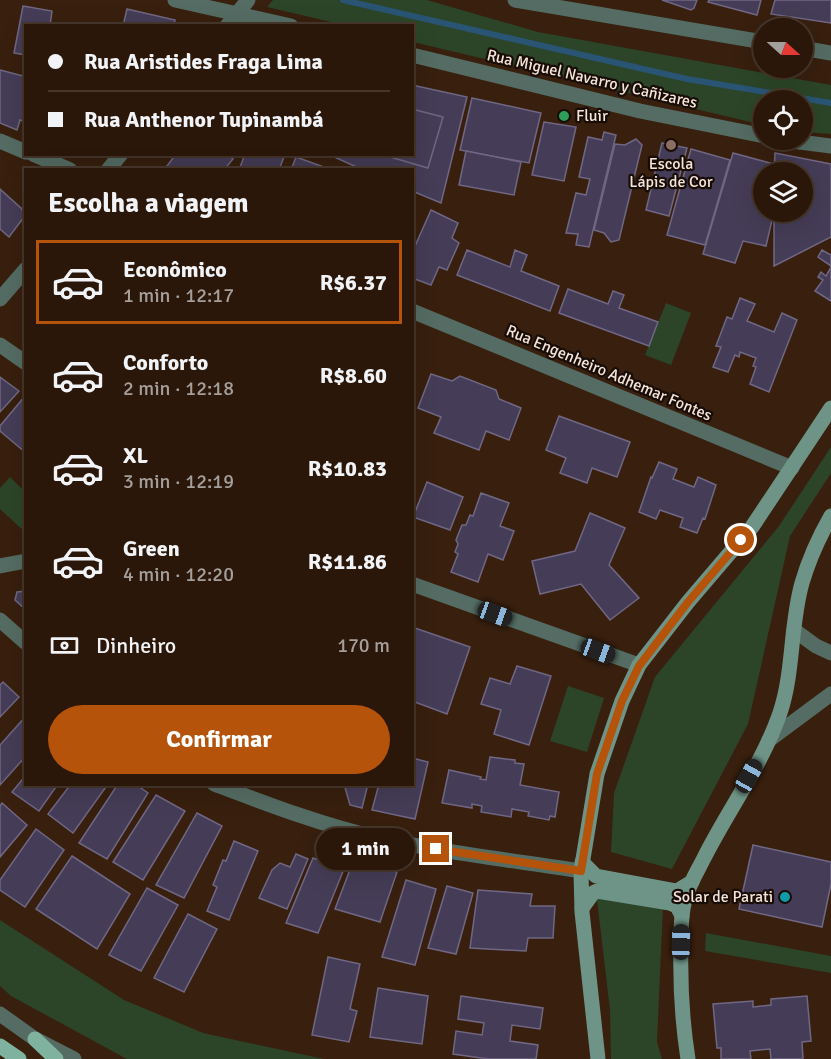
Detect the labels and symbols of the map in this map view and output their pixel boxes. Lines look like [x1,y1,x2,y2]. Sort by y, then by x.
north arrow [753,18,813,78]
street label: Rua Miguel Navarro y Cañizares [485,45,699,113]
place label: Fluir [576,106,608,126]
marker: Fluir [557,109,571,123]
marker: Escola Lápis de Cor [664,138,678,152]
place label: Escola Lápis de Cor [629,154,713,192]
street label: Rua Engenheiro Adhemar Fontes [503,320,715,426]
route start [727,526,754,553]
car [475,599,515,629]
car [578,636,618,666]
car [732,756,766,796]
callout: 1 min [316,828,415,870]
route end [422,835,449,862]
place label: Solar de Parati [673,887,773,907]
marker: Solar de Parati [778,890,792,904]
car [672,924,690,960]

